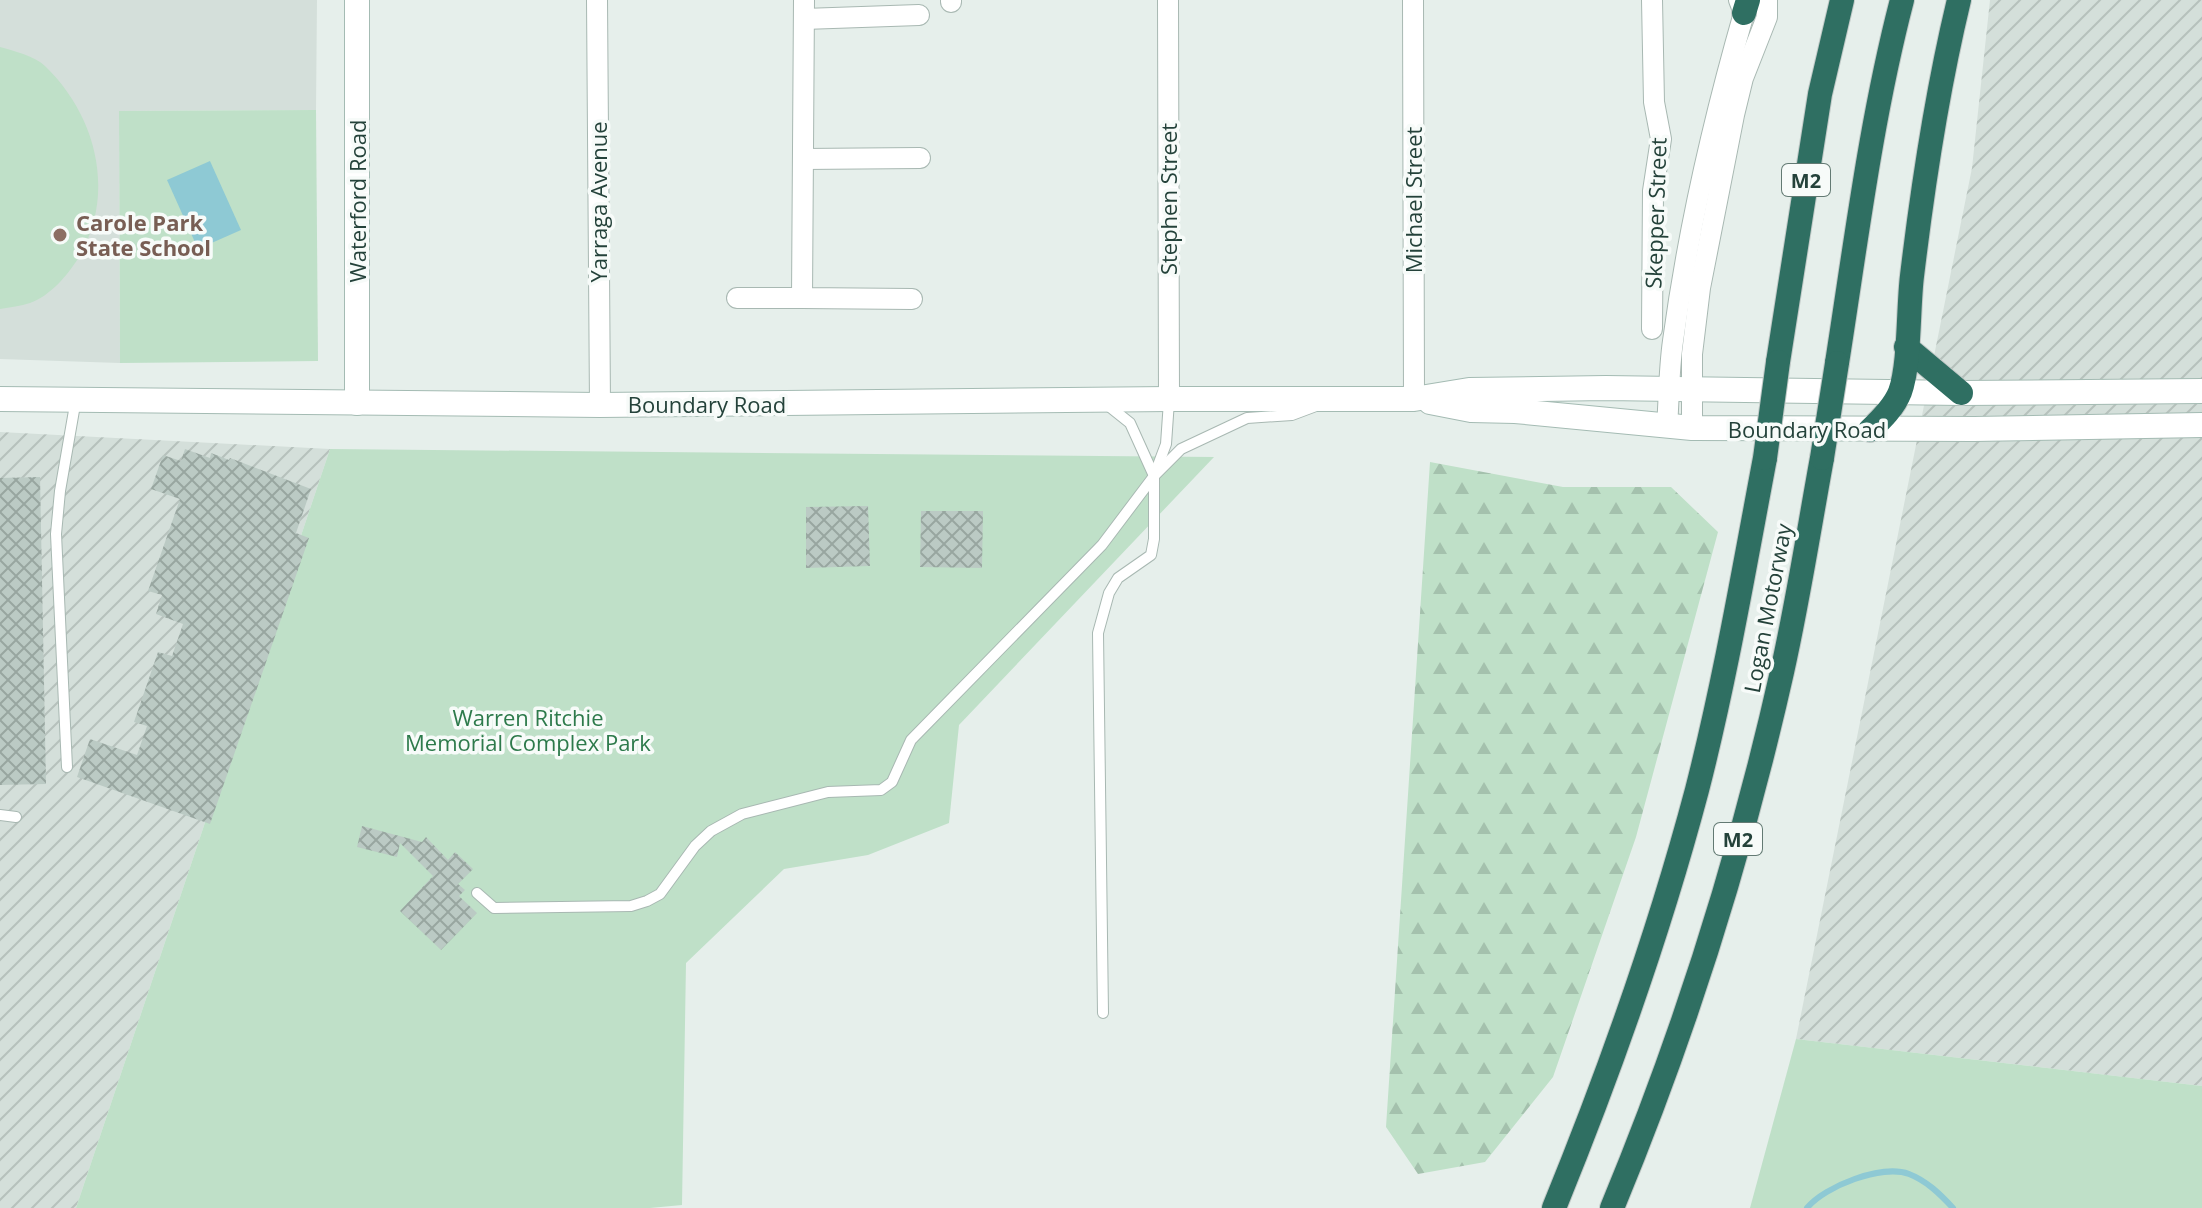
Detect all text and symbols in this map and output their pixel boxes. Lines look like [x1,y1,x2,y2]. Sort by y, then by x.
street label: Waterford Road [342,119,372,283]
street label: Yarraga Avenue [583,121,613,283]
street label: Stephen Street [1153,123,1183,275]
street label: Michael Street [1398,127,1428,273]
street label: Skepper Street [1637,137,1673,289]
road number: M2 [1782,164,1830,196]
place label: Carole Park State School [76,207,211,262]
marker: Carole Park State School [51,226,69,244]
street label: Boundary Road [628,389,786,419]
street label: Boundary Road [1728,414,1886,444]
street label: Logan Motorway [1736,520,1798,695]
park label: Warren Ritchie Memorial Complex Park [405,702,651,757]
road number: M2 [1714,823,1762,855]

